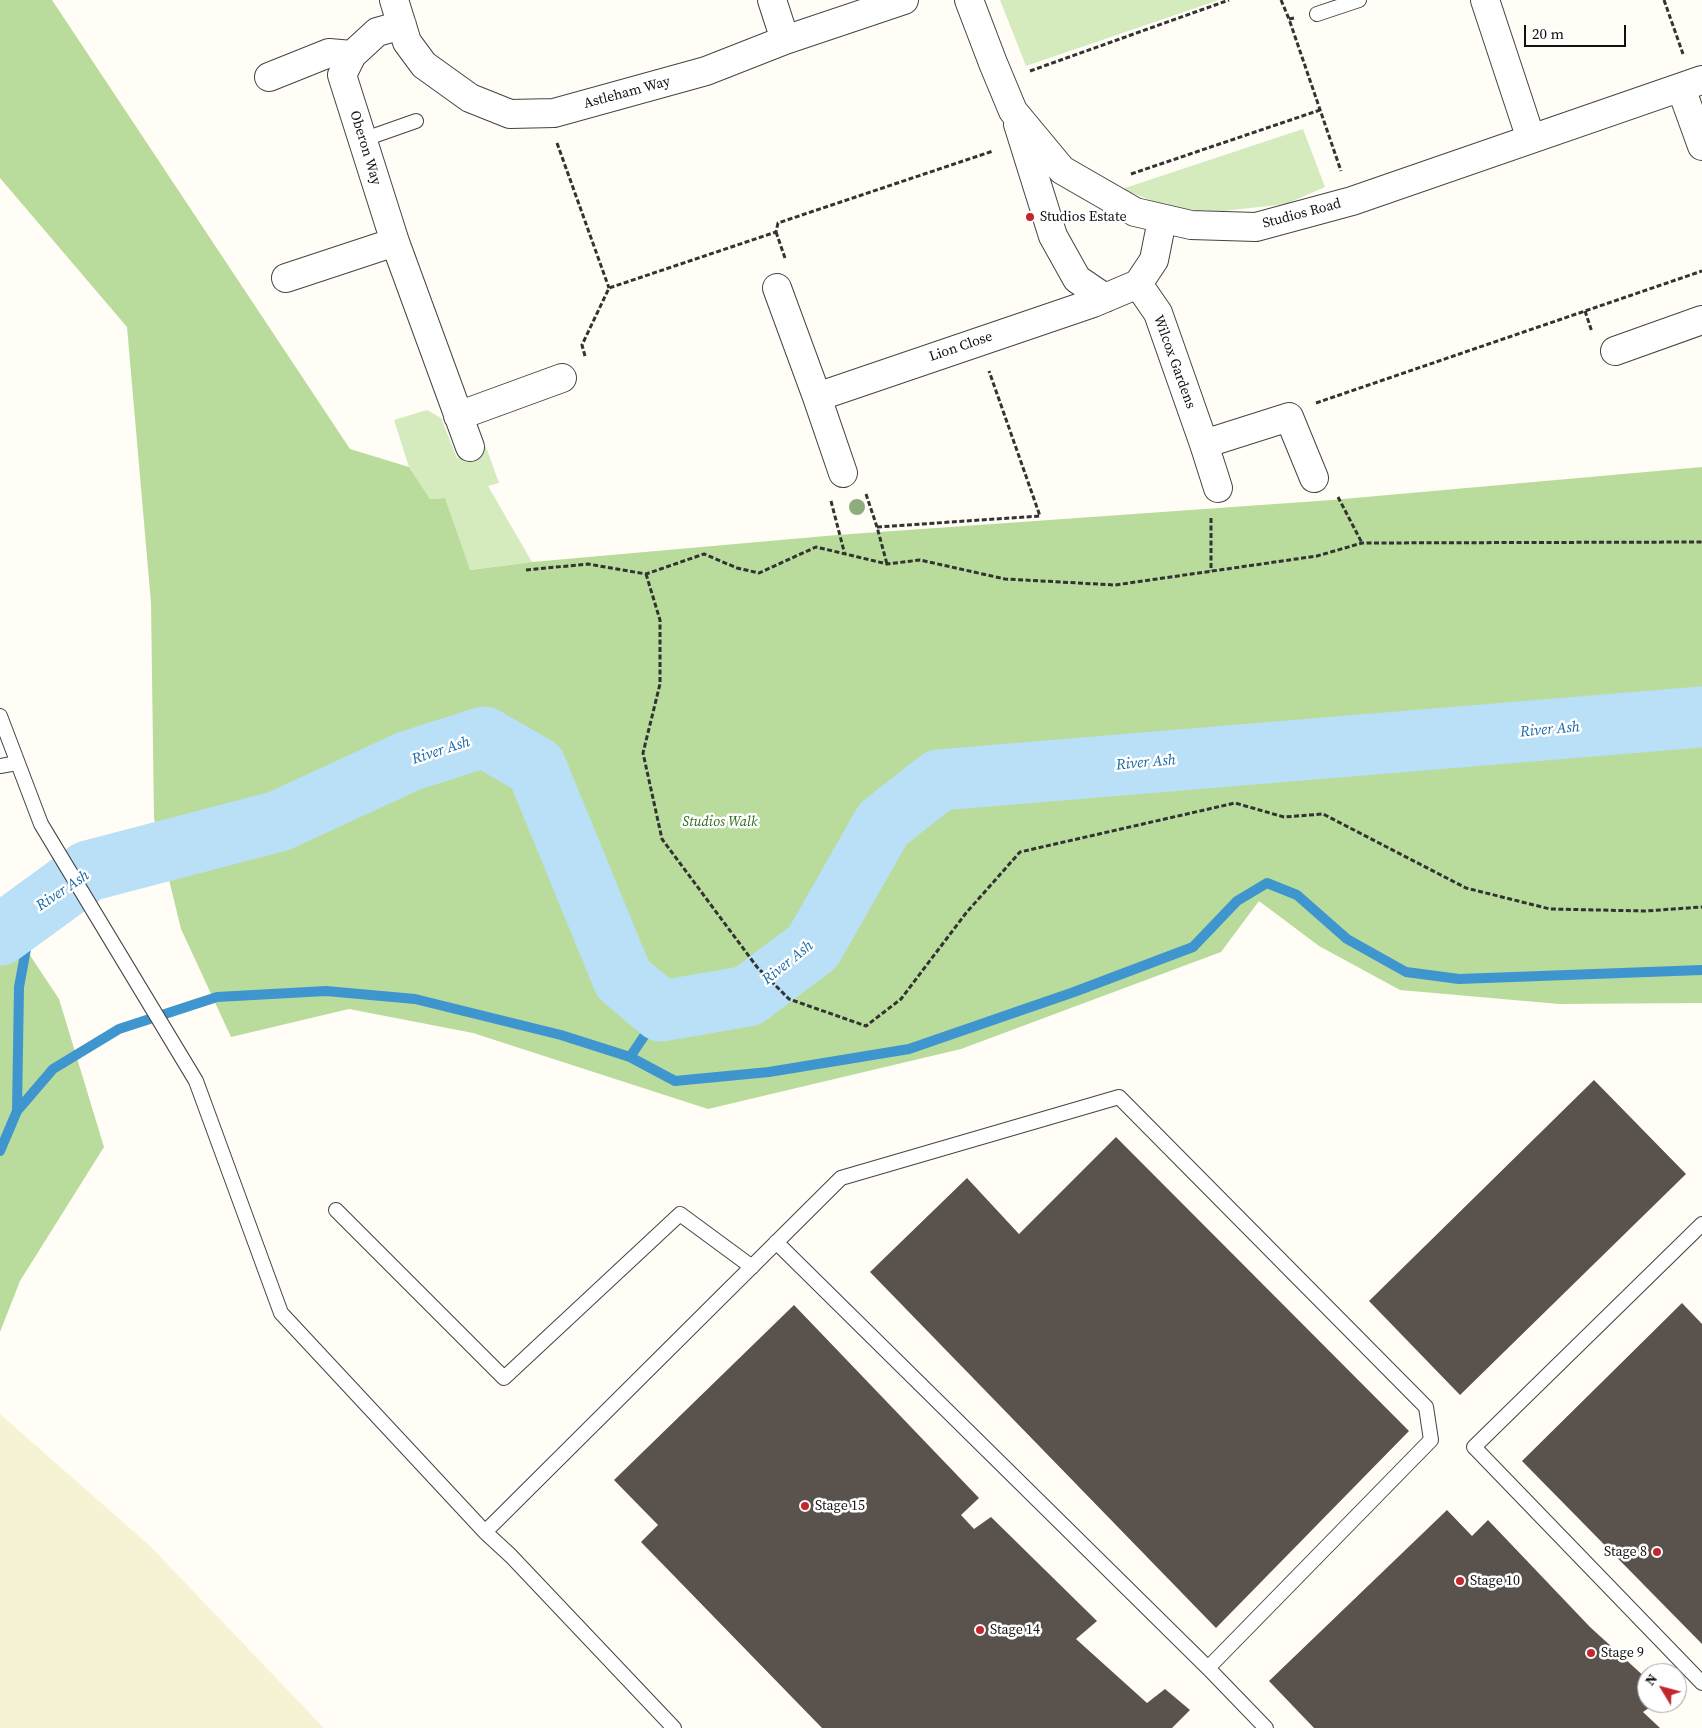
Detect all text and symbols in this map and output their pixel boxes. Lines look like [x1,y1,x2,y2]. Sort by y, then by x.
scale bar [1527,15,1630,47]
text: 20 m [1532,23,1564,44]
street label: Astleham Way [582,73,672,113]
street label: Oberon Way [346,109,384,187]
street label: Studios Road [1261,195,1343,233]
place label: Studios Estate [1040,209,1127,225]
marker: Studios Estate [1024,211,1036,223]
street label: Wilcox Gardens [1149,313,1199,411]
street label: Lion Close [927,328,995,366]
water label: River Ash [1519,718,1581,742]
water label: River Ash [410,733,472,769]
water label: River Ash [1115,751,1177,775]
park label: Studios Walk [682,814,758,830]
water label: River Ash [33,867,93,915]
water label: River Ash [759,937,817,989]
place label: Stage 15 [815,1498,865,1514]
marker: Stage 15 [799,1500,811,1512]
place label: Stage 8 [1604,1544,1647,1560]
marker: Stage 8 [1651,1546,1663,1558]
place label: Stage 10 [1470,1573,1520,1589]
marker: Stage 10 [1454,1575,1466,1587]
place label: Stage 14 [990,1622,1040,1638]
marker: Stage 14 [974,1624,986,1636]
place label: Stage 9 [1601,1645,1644,1661]
marker: Stage 9 [1585,1647,1597,1659]
north arrow [1637,1663,1687,1713]
text: N [1640,1669,1662,1690]

